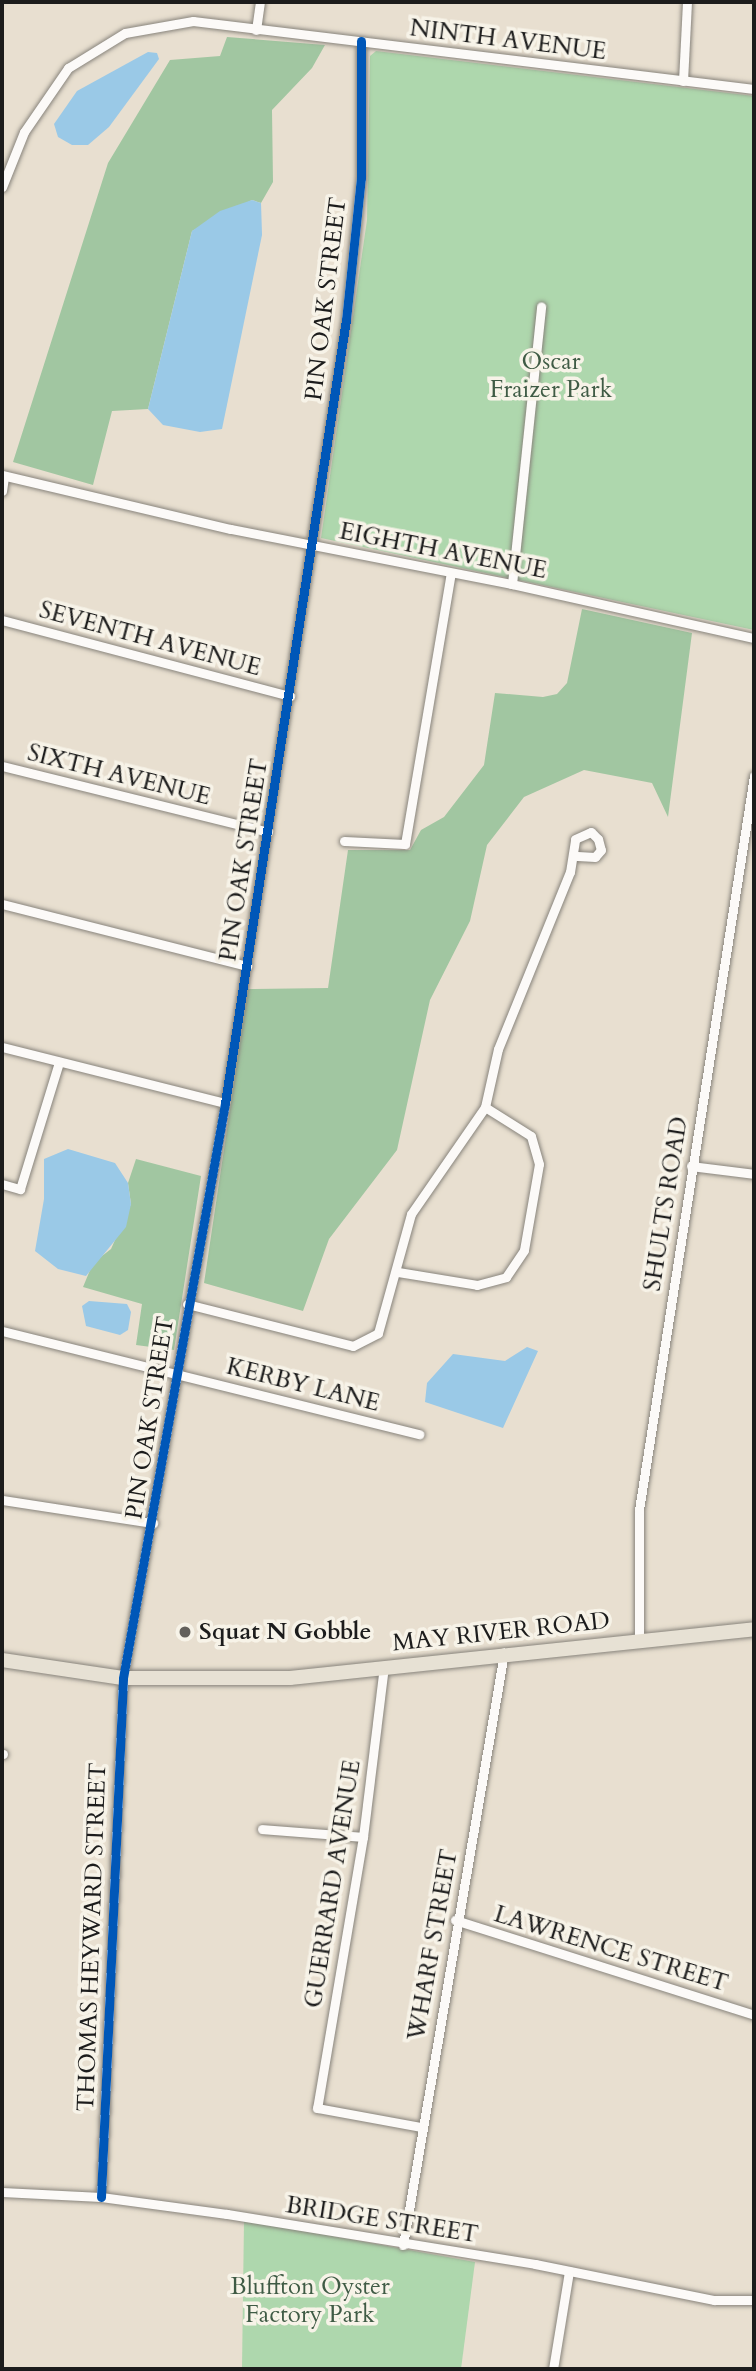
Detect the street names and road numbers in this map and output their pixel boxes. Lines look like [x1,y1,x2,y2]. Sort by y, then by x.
street label: NINTH AVENUE [408,14,608,66]
street label: PIN OAK STREET [299,196,353,402]
street label: EIGHTH AVENUE [337,517,549,585]
street label: SEVENTH AVENUE [36,596,264,682]
street label: SIXTH AVENUE [24,738,214,812]
street label: PIN OAK STREET [214,757,274,963]
street label: SHULTS ROAD [638,1115,694,1293]
street label: PIN OAK STREET [120,1315,180,1521]
street label: KERBY LANE [223,1352,383,1418]
street label: MAY RIVER ROAD [391,1606,611,1658]
street label: GUERRARD AVENUE [299,1758,367,2010]
street label: THOMAS HEYWARD STREET [72,1762,112,2112]
street label: WHARF STREET [402,1847,464,2043]
street label: LAWRENCE STREET [491,1900,731,1998]
street label: BRIDGE STREET [284,2191,480,2249]

